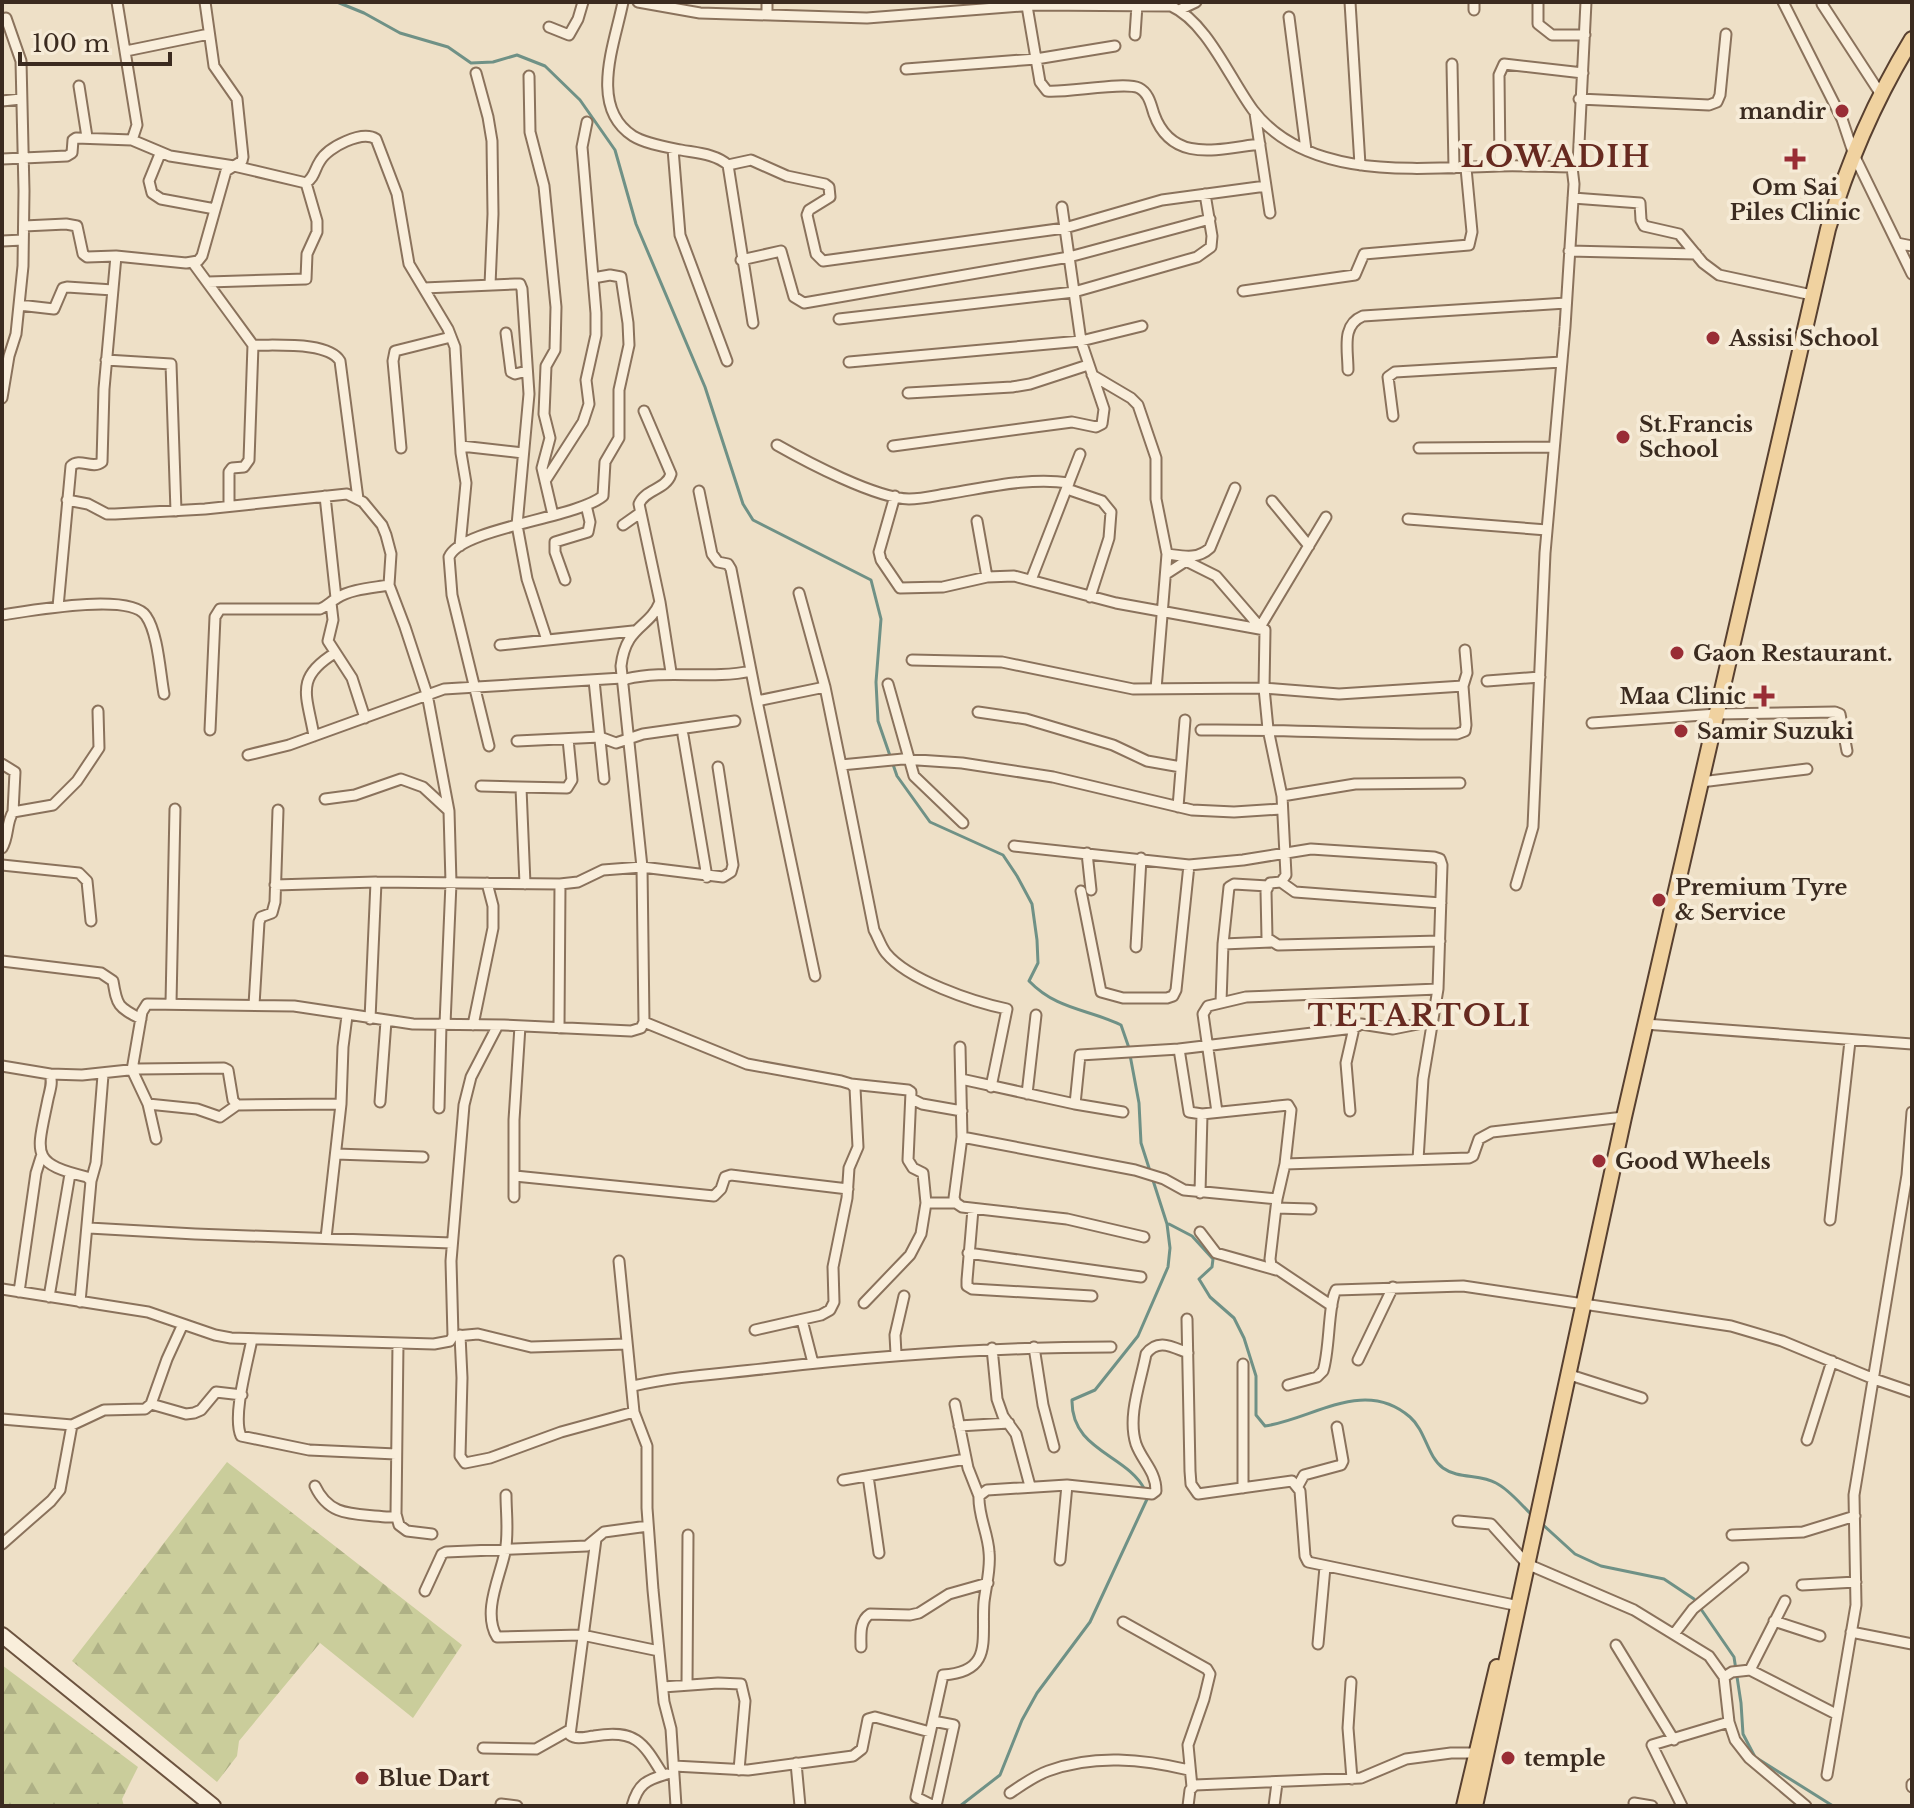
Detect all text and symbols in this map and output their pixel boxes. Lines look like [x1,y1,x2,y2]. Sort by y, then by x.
scale bar [20,16,170,66]
text: 100 m [32,29,110,58]
place label: mandir [1739,98,1826,125]
marker: mandir [1833,102,1851,120]
district label: LOWADIH [1460,138,1652,175]
marker: Om Sai Piles Clinic [1784,148,1806,170]
place label: Om Sai Piles Clinic [1730,174,1860,226]
place label: Assisi School [1728,325,1879,352]
marker: Assisi School [1704,329,1722,347]
place label: St.Francis School [1639,411,1753,463]
marker: St.Francis School [1614,428,1632,446]
place label: Gaon Restaurant. [1693,640,1893,667]
marker: Gaon Restaurant. [1668,644,1686,662]
place label: Maa Clinic [1619,683,1746,710]
marker: Maa Clinic [1753,685,1775,707]
place label: Samir Suzuki [1697,718,1854,745]
marker: Samir Suzuki [1672,722,1690,740]
place label: Premium Tyre & Service [1675,874,1848,926]
marker: Premium Tyre & Service [1650,891,1668,909]
district label: TETARTOLI [1308,997,1532,1034]
place label: Good Wheels [1615,1148,1771,1175]
marker: Good Wheels [1590,1152,1608,1170]
place label: temple [1524,1745,1606,1772]
marker: temple [1499,1749,1517,1767]
place label: Blue Dart [378,1765,490,1792]
marker: Blue Dart [353,1769,371,1787]

